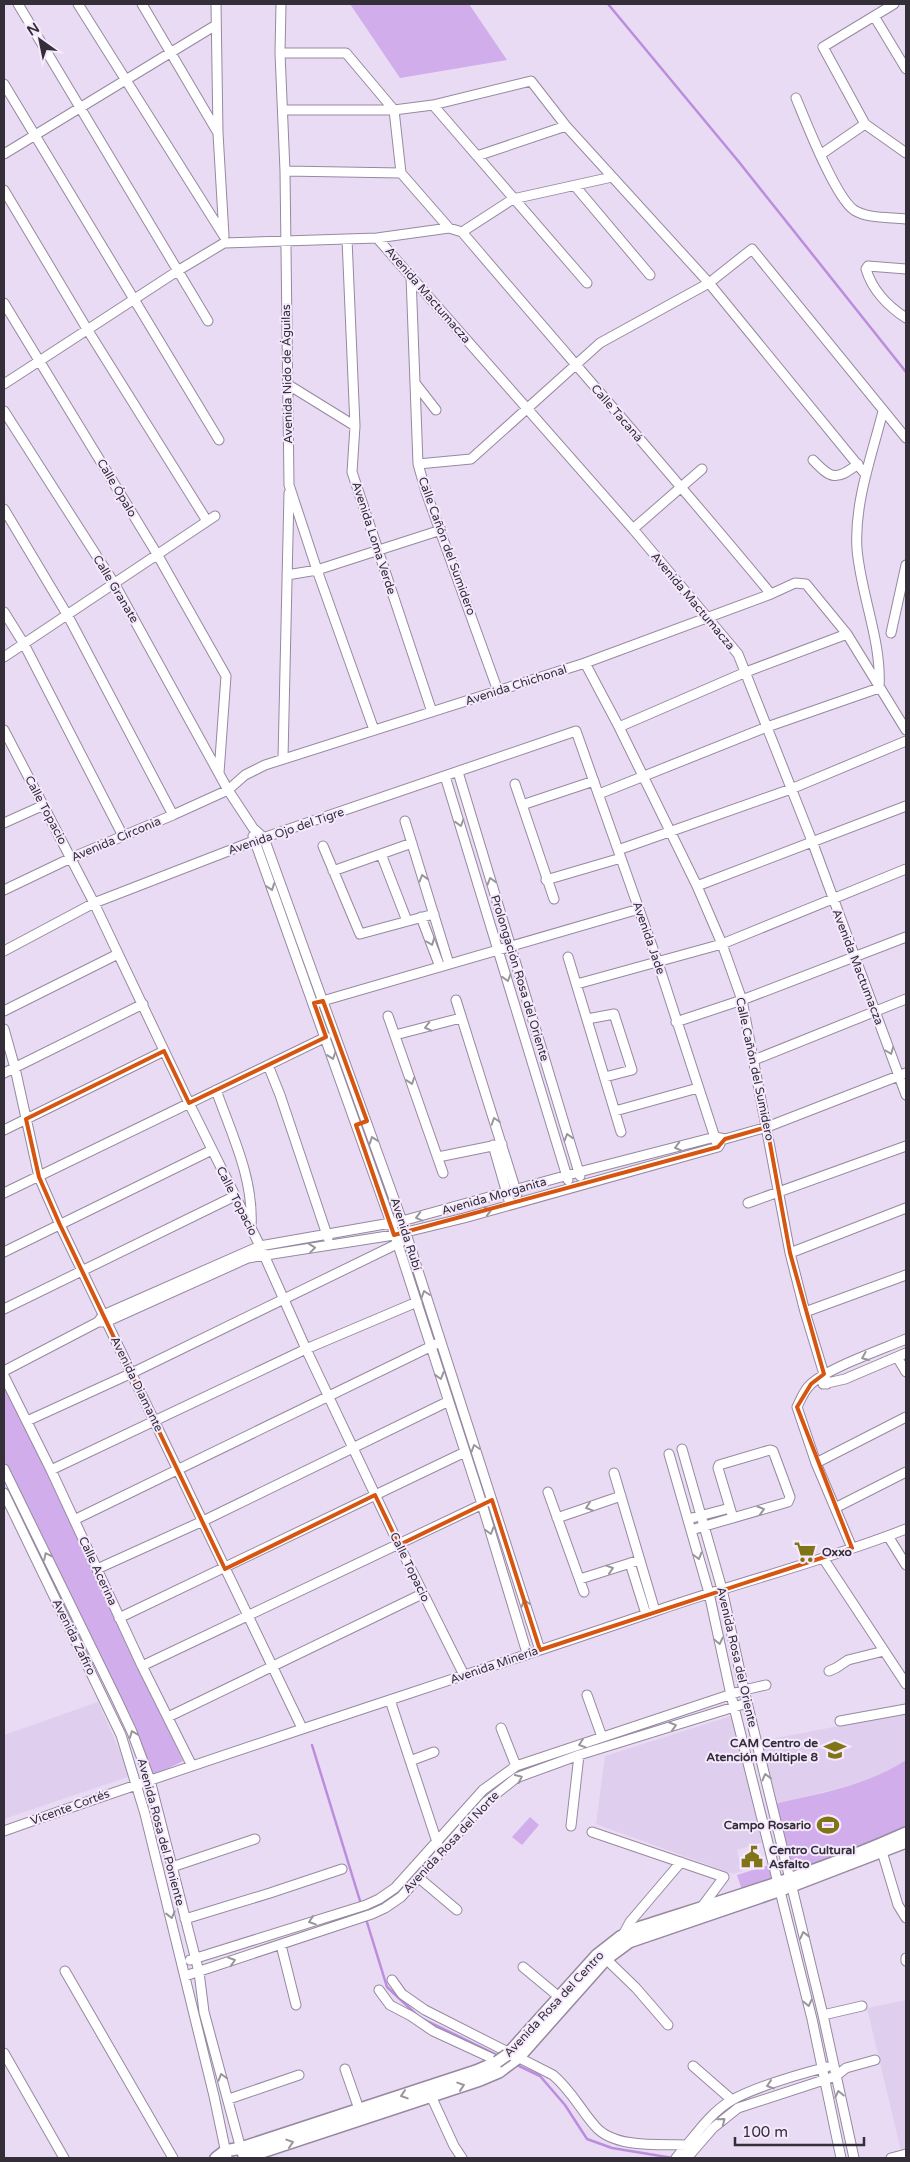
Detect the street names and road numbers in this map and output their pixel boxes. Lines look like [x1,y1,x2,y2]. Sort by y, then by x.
street label: Avenida Mactumacza [382,244,474,346]
street label: Avenida Nido de Águilas [279,304,295,444]
street label: Calle Tacaná [588,382,646,444]
street label: Calle Ópalo [94,456,140,520]
street label: Calle Cañón del Sumidero [415,475,479,617]
street label: Avenida Loma Verde [349,480,399,596]
street label: Avenida Mactumacza [648,549,738,653]
street label: Calle Granate [90,553,142,626]
street label: Avenida Chichonal [463,662,569,708]
street label: Calle Topacio [22,773,70,847]
street label: Avenida Ojo del Tigre [226,804,346,857]
street label: Avenida Circonia [69,814,163,864]
street label: Prolongación Rosa del Oriente [488,893,552,1063]
street label: Avenida Jade [630,900,668,976]
street label: Avenida Mactumacza [829,907,887,1027]
street label: Calle Cañón del Sumidero [733,996,777,1142]
street label: Calle Topacio [214,1164,260,1238]
street label: Avenida Morganita [440,1174,548,1218]
street label: Avenida Rubí [388,1196,424,1272]
street label: Avenida Diamante [108,1334,166,1434]
street label: Calle Topacio [387,1530,433,1604]
street label: Calle Acerina [76,1534,120,1608]
street label: Avenida Rosa del Oriente [714,1585,760,1729]
street label: Avenida Zafiro [50,1597,98,1677]
street label: Avenida Minería [448,1643,540,1687]
street label: Avenida Rosa del Poniente [135,1757,187,1907]
street label: Vicente Cortés [29,1786,112,1828]
street label: Avenida Rosa del Norte [400,1788,502,1896]
street label: Avenida Rosa del Centro [501,1948,607,2060]

